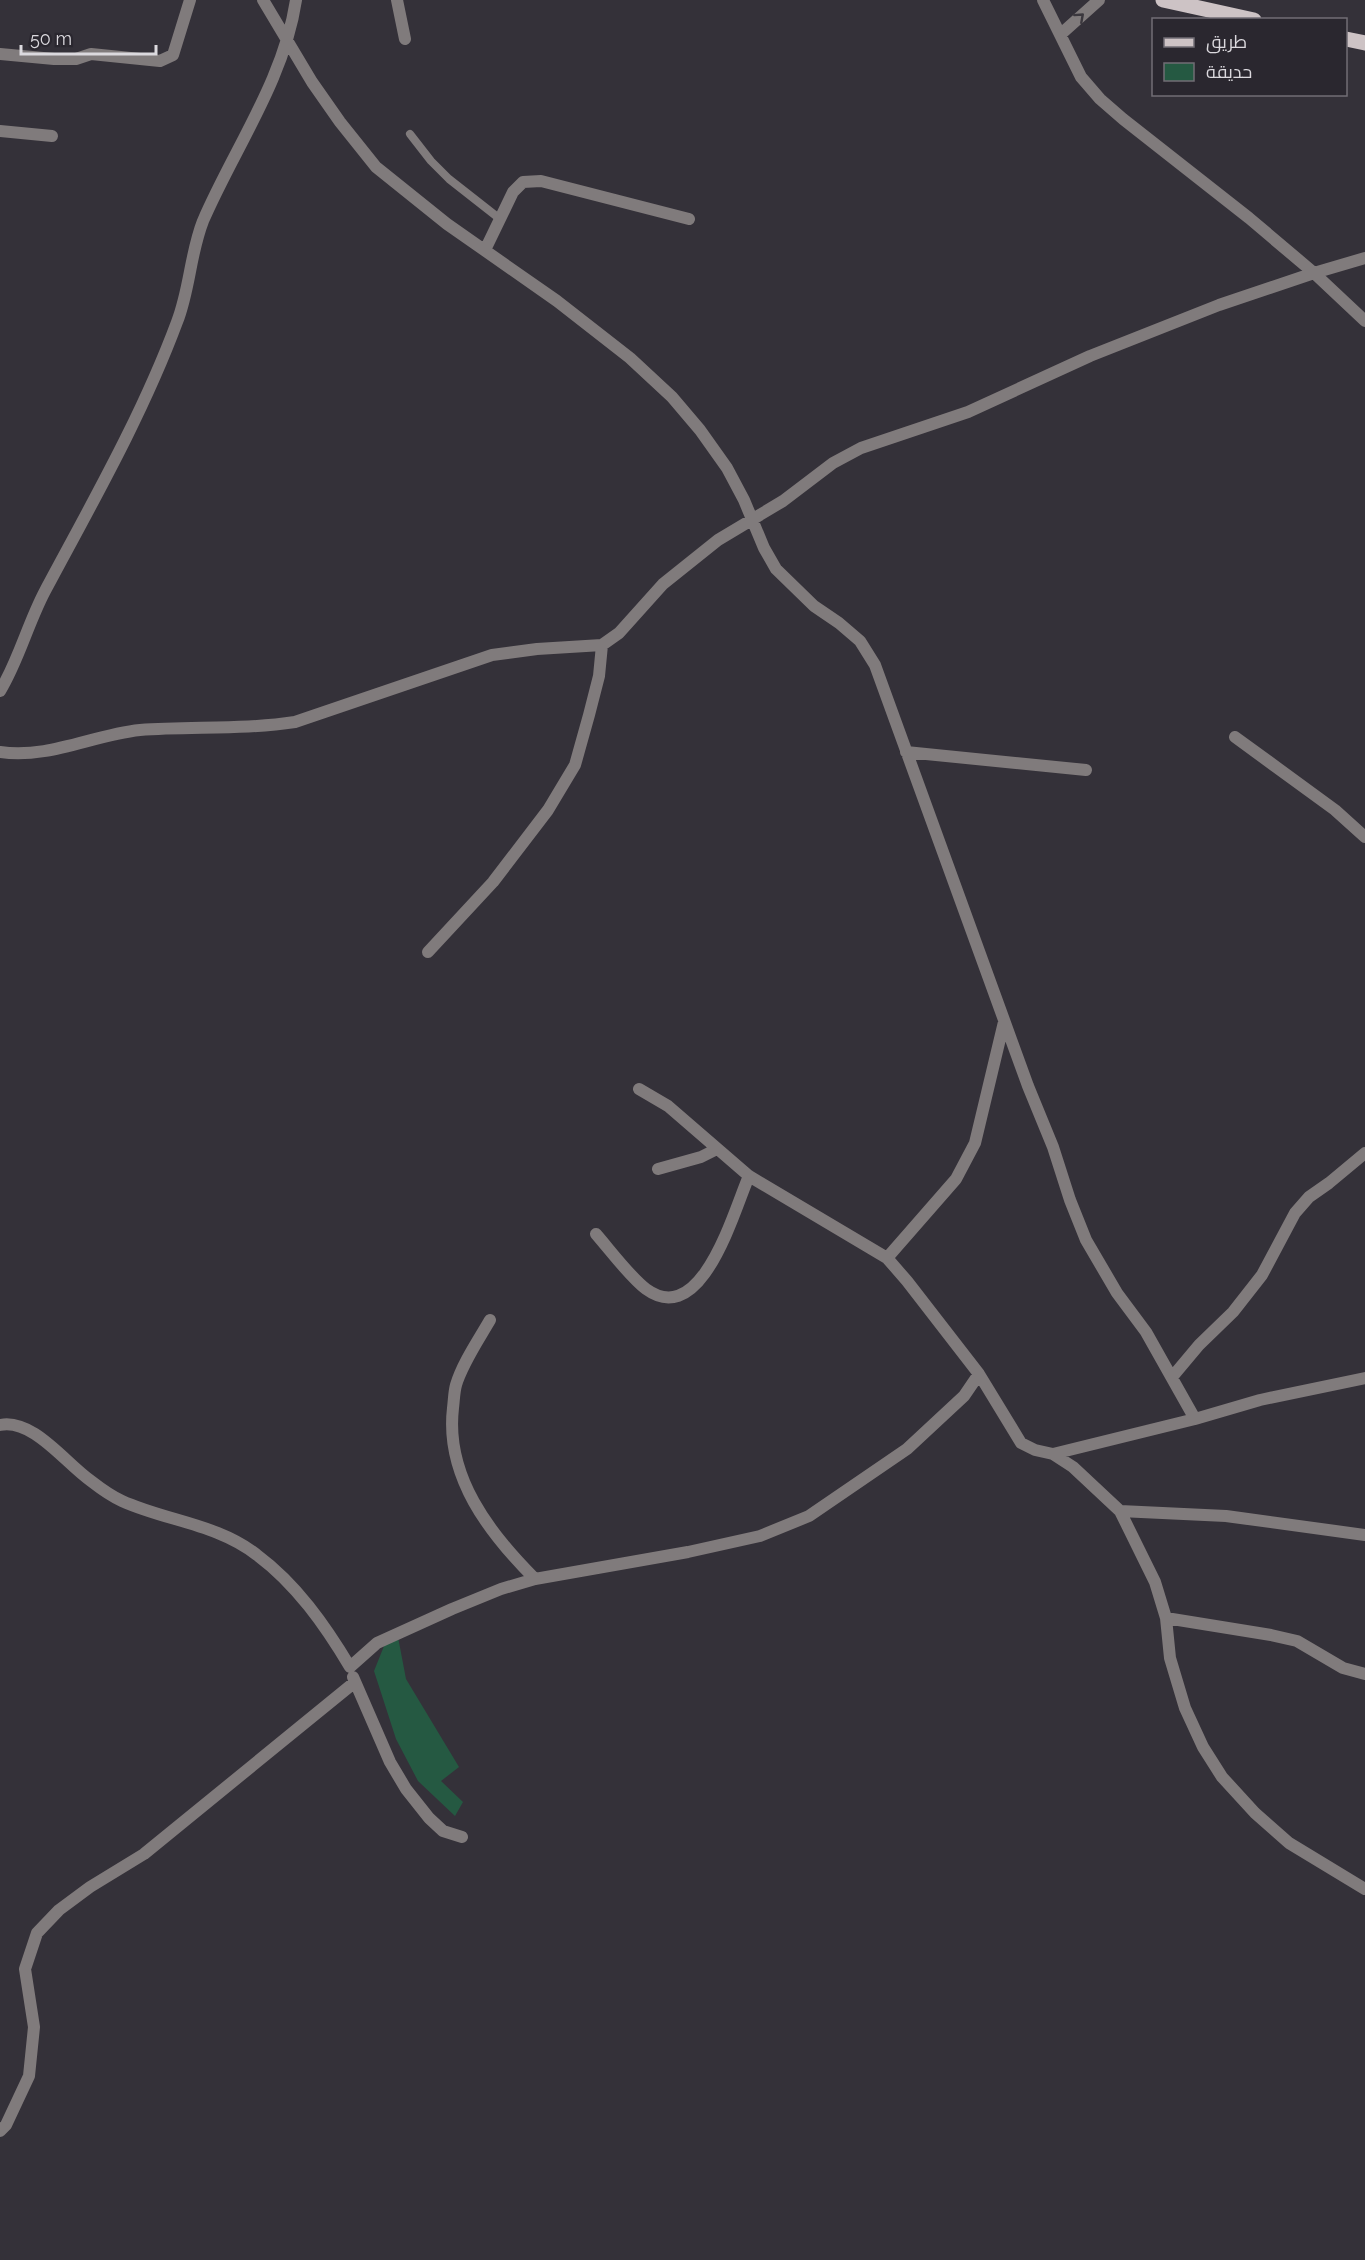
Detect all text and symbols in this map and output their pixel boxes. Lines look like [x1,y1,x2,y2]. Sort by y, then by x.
one-way arrow [1073,13,1084,24]
scale bar [21,18,156,56]
legend [1152,18,1347,96]
text: 50 m [30,28,72,49]
text: طريق [1206,31,1247,54]
text: حديقة [1206,61,1252,82]

